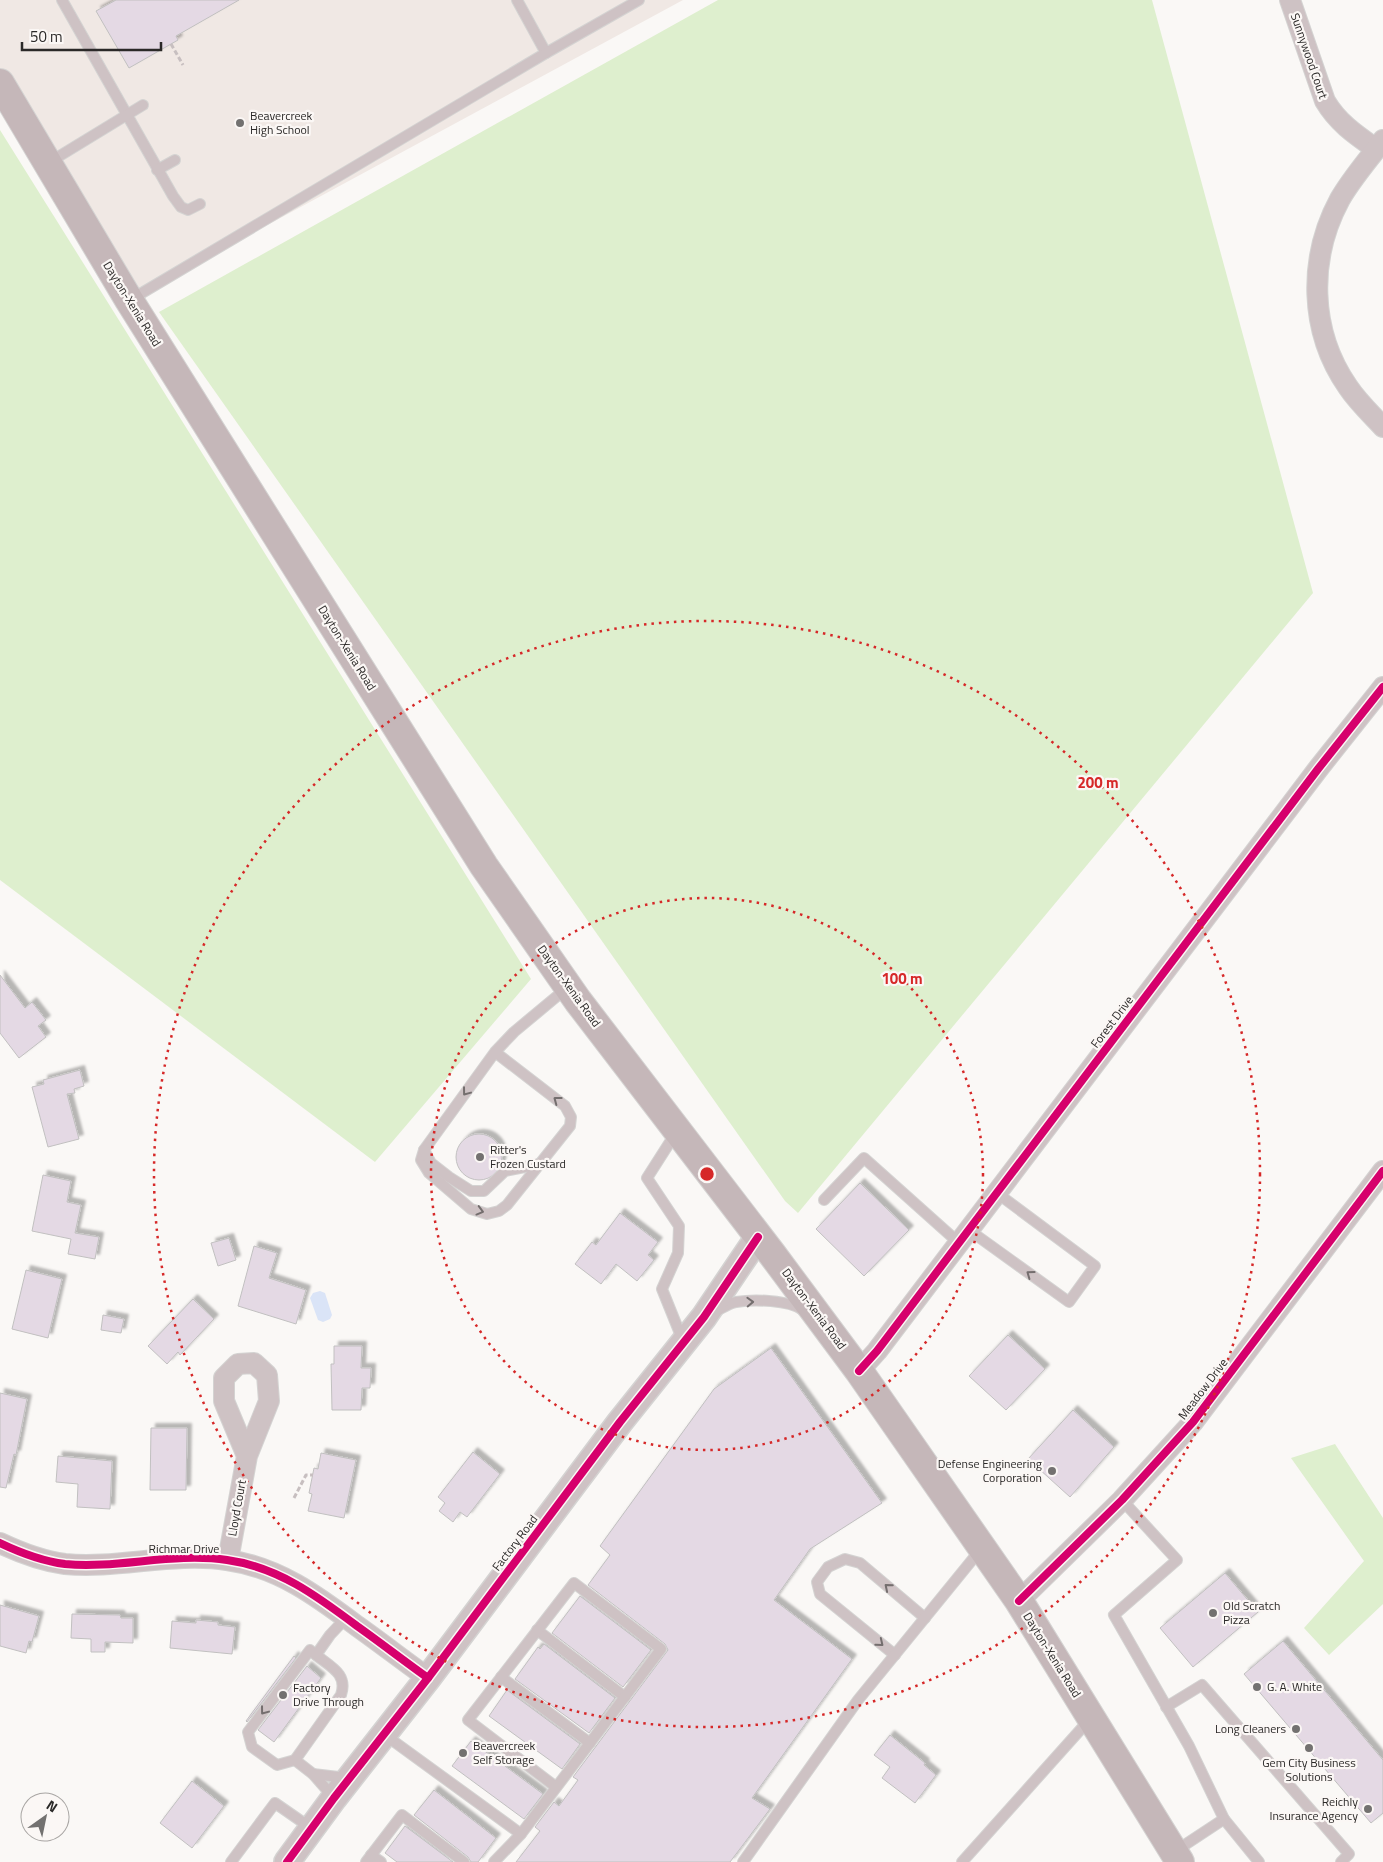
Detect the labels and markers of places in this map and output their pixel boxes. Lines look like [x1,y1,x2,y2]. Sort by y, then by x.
place label: Beavercreek High School [250,106,313,139]
marker: Beavercreek High School [234,117,246,129]
place label: Ritter's Frozen Custard [490,1140,566,1173]
marker: Ritter's Frozen Custard [474,1151,486,1163]
centre of rings [698,1165,716,1183]
place label: Defense Engineering Corporation [938,1454,1042,1487]
marker: Defense Engineering Corporation [1046,1465,1058,1477]
place label: Old Scratch Pizza [1223,1596,1280,1629]
marker: Old Scratch Pizza [1207,1607,1219,1619]
place label: G. A. White [1267,1677,1322,1696]
place label: Factory Drive Through [293,1678,364,1711]
marker: G. A. White [1251,1681,1263,1693]
marker: Factory Drive Through [277,1689,289,1701]
place label: Long Cleaners [1215,1719,1286,1738]
marker: Long Cleaners [1290,1723,1302,1735]
place label: Beavercreek Self Storage [473,1736,536,1769]
marker: Gem City Business Solutions [1303,1742,1315,1754]
marker: Beavercreek Self Storage [457,1747,469,1759]
place label: Gem City Business Solutions [1262,1753,1356,1786]
place label: Reichly Insurance Agency [1269,1792,1358,1825]
marker: Reichly Insurance Agency [1362,1803,1374,1815]

